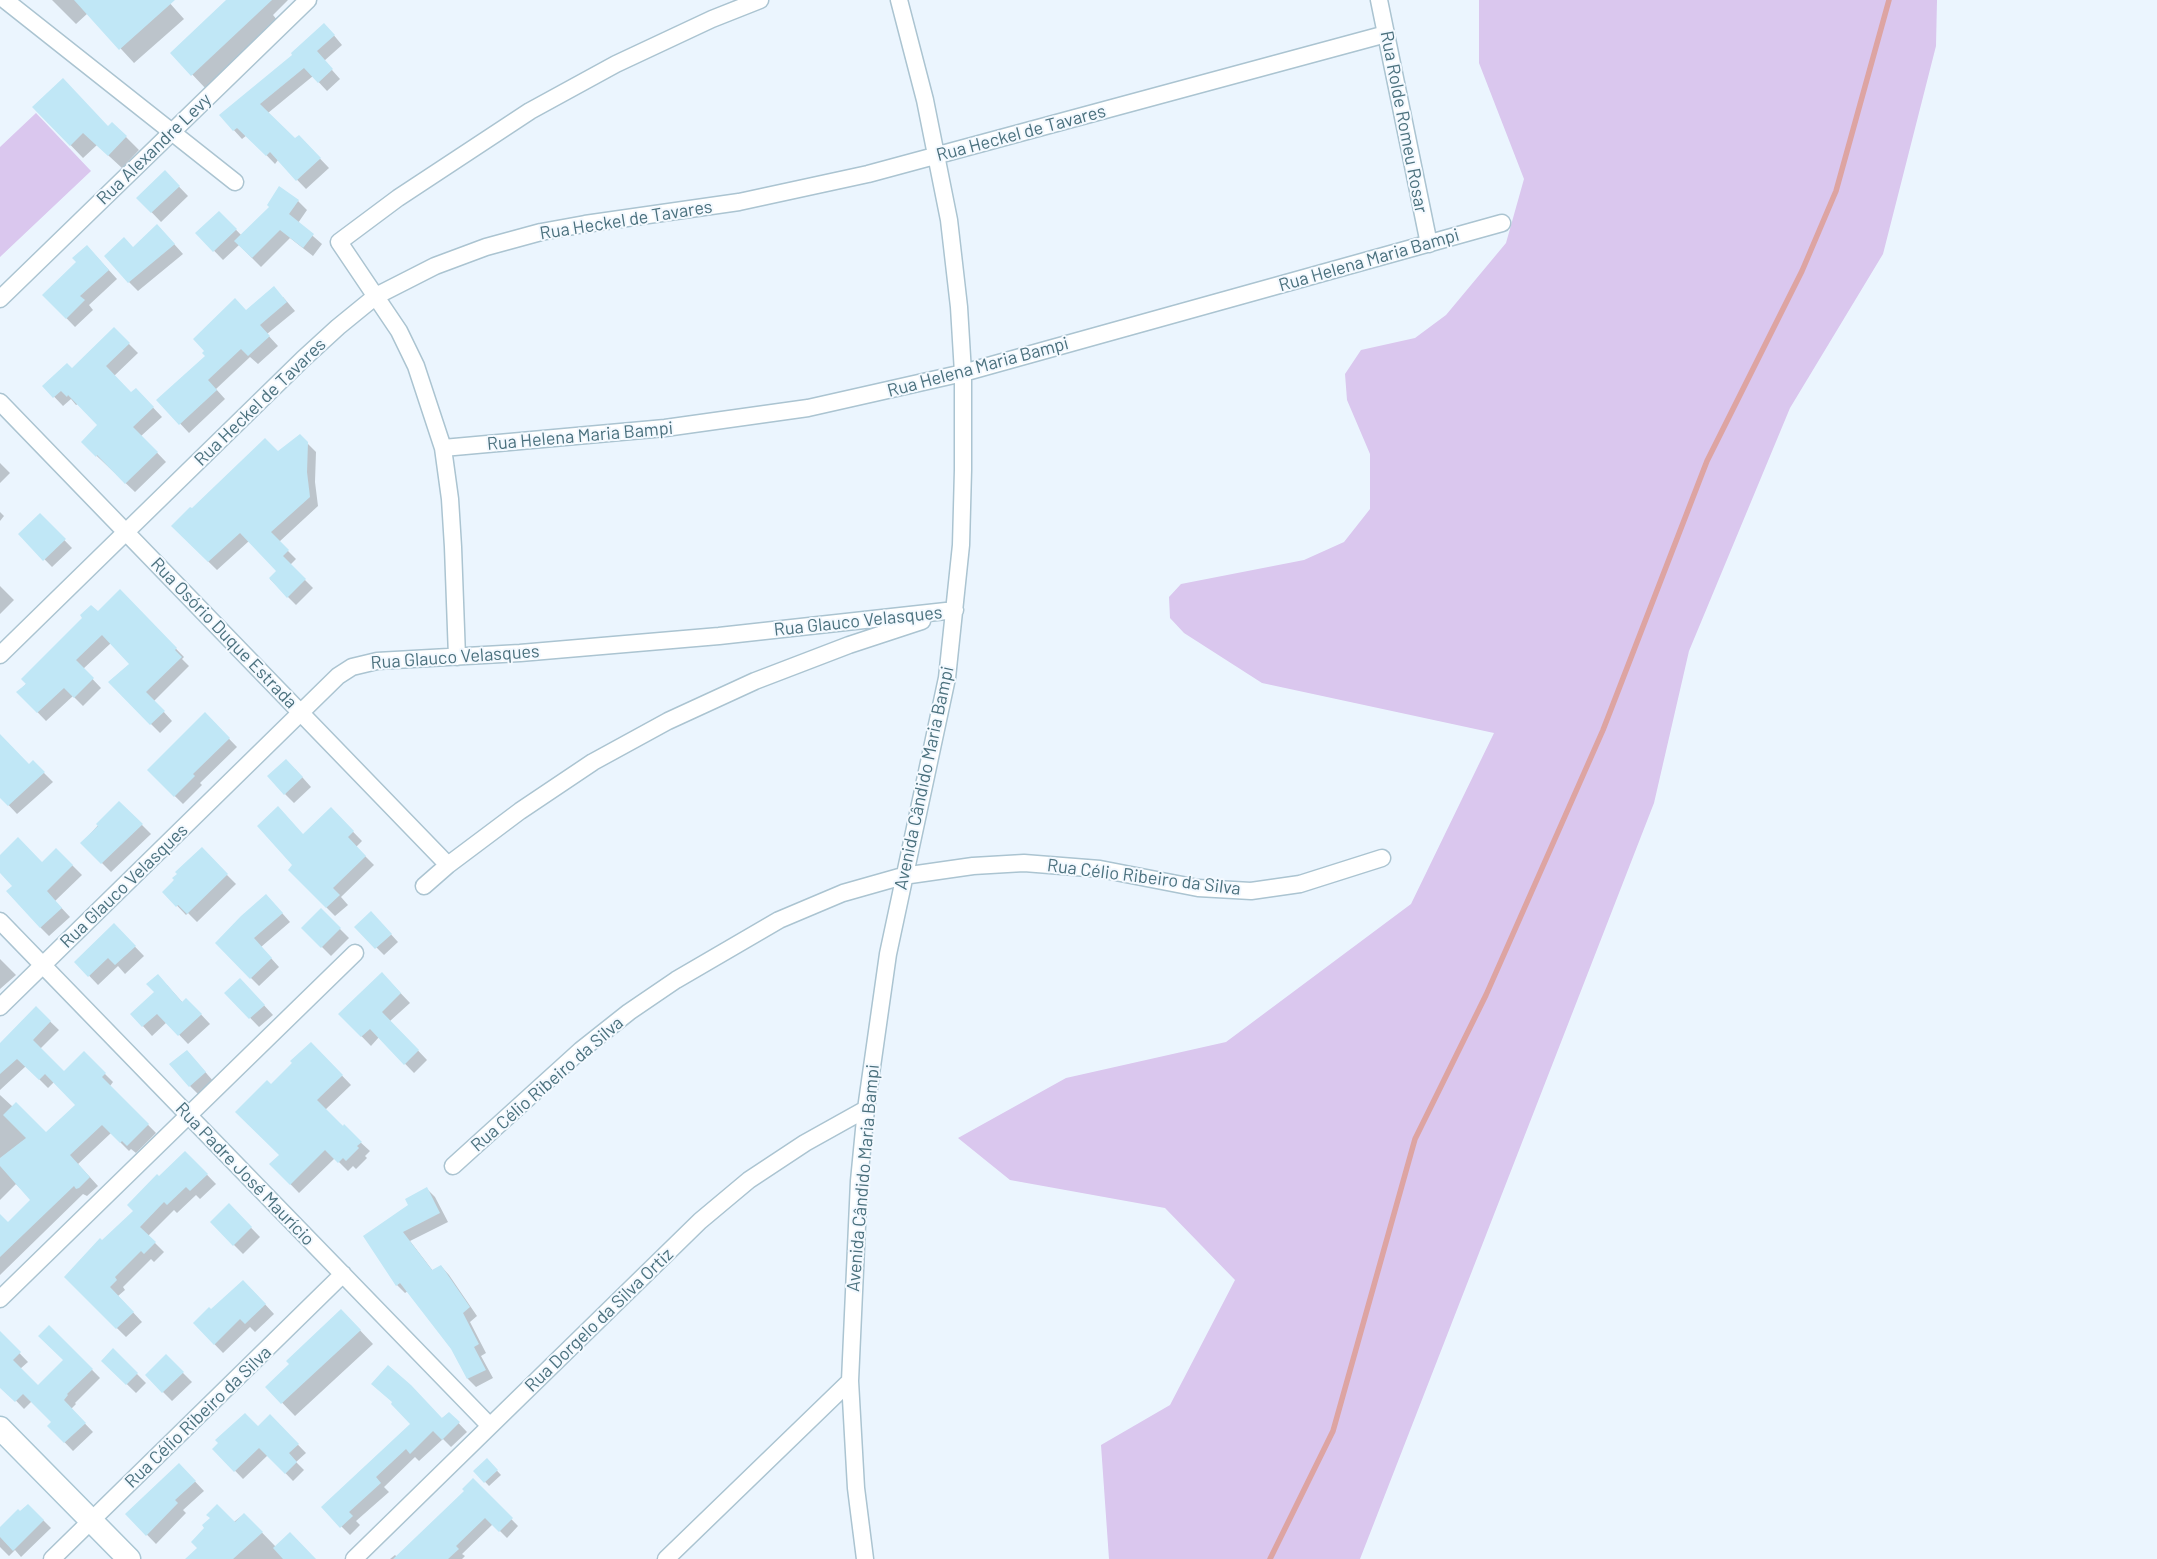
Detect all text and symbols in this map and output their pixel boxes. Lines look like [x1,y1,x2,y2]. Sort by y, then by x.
street label: Rua Rolde Romeu Rosar [1376,29,1432,215]
street label: Rua Alexandre Levy [92,89,216,209]
street label: Rua Heckel de Tavares [934,100,1108,166]
street label: Rua Heckel de Tavares [538,196,714,244]
street label: Rua Helena Maria Bampi [1276,224,1462,296]
street label: Rua Helena Maria Bampi [885,332,1071,402]
street label: Rua Heckel de Tavares [190,334,330,470]
street label: Rua Helena Maria Bampi [486,417,674,455]
street label: Rua Osório Duque Estrada [146,553,302,713]
street label: Rua Glauco Velasques [773,601,943,641]
street label: Rua Glauco Velasques [370,640,540,674]
street label: Avenida Cândido Maria Bampi [890,664,958,892]
street label: Rua Glauco Velasques [56,819,192,953]
street label: Rua Célio Ribeiro da Silva [1046,854,1242,900]
street label: Rua Célio Ribeiro da Silva [466,1012,628,1156]
street label: Avenida Cândido Maria Bampi [842,1063,884,1293]
street label: Rua Padre José Maurício [171,1098,319,1250]
street label: Rua Dorgelo da Silva Ortiz [520,1244,678,1396]
street label: Rua Célio Ribeiro da Silva [120,1342,276,1492]

